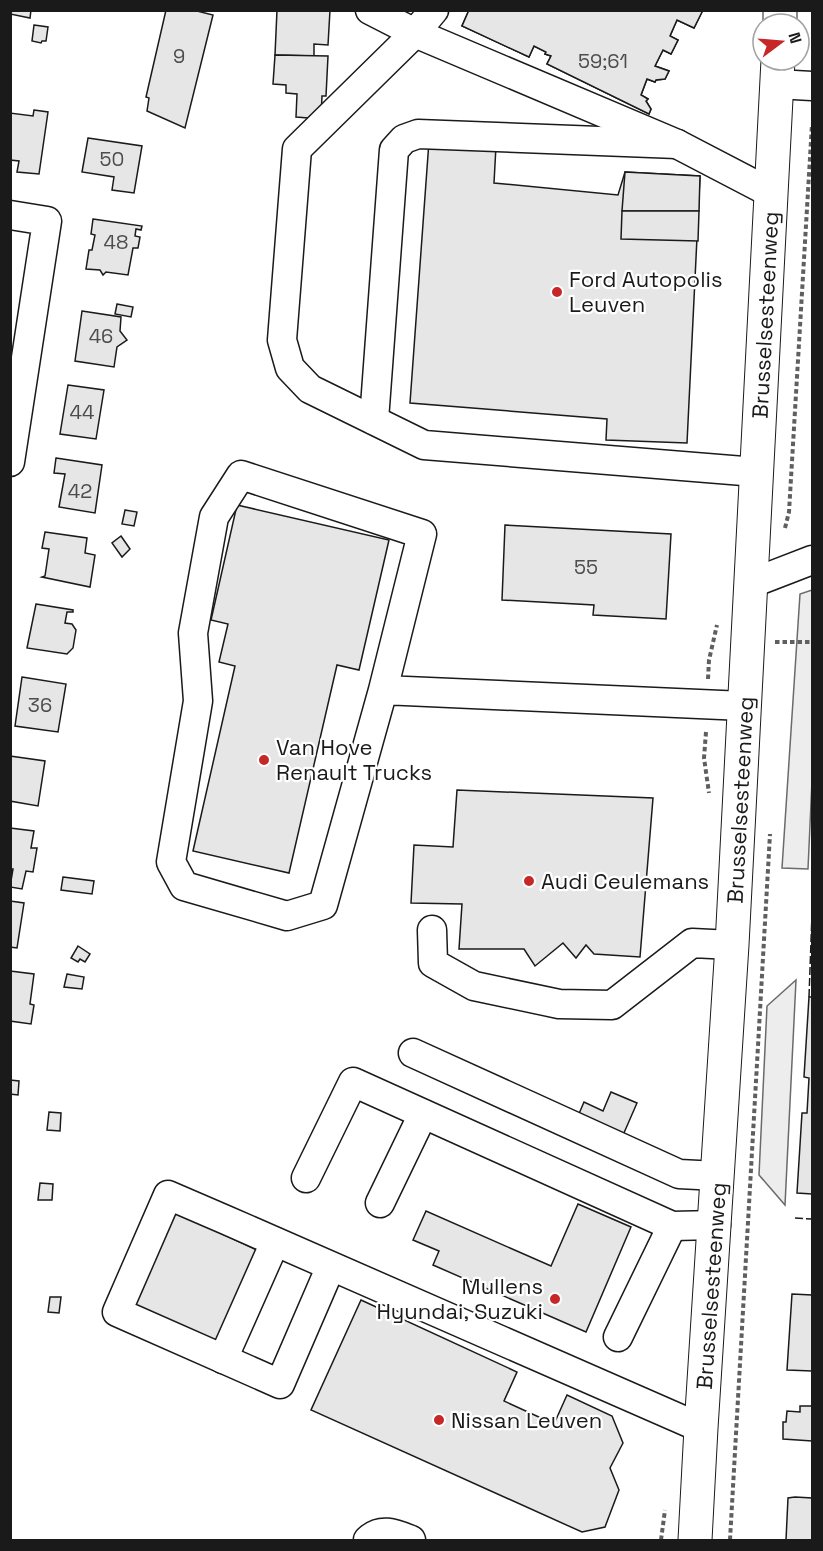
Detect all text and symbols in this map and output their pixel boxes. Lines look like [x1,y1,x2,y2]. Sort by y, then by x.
north arrow [751,12,811,72]
text: N [783,30,807,46]
house number: 9 [173,43,185,69]
house number: 59;61 [578,48,628,74]
house number: 50 [100,146,124,172]
street label: Brusselsesteenweg [746,211,784,419]
house number: 48 [104,229,128,255]
place label: Ford Autopolis Leuven [569,265,723,318]
marker: Ford Autopolis Leuven [550,285,564,299]
house number: 46 [89,323,113,349]
house number: 44 [70,399,95,425]
house number: 42 [68,478,92,504]
house number: 55 [574,554,598,580]
house number: 36 [28,692,52,718]
street label: Brusselsesteenweg [721,696,759,904]
place label: Van Hove Renault Trucks [276,733,432,786]
marker: Van Hove Renault Trucks [257,753,271,767]
place label: Audi Ceulemans [541,867,709,895]
marker: Audi Ceulemans [522,874,536,888]
street label: Brusselsesteenweg [690,1181,732,1391]
place label: Mullens Hyundai, Suzuki [376,1272,543,1325]
marker: Mullens Hyundai, Suzuki [548,1292,562,1306]
place label: Nissan Leuven [451,1406,602,1434]
marker: Nissan Leuven [432,1413,446,1427]

